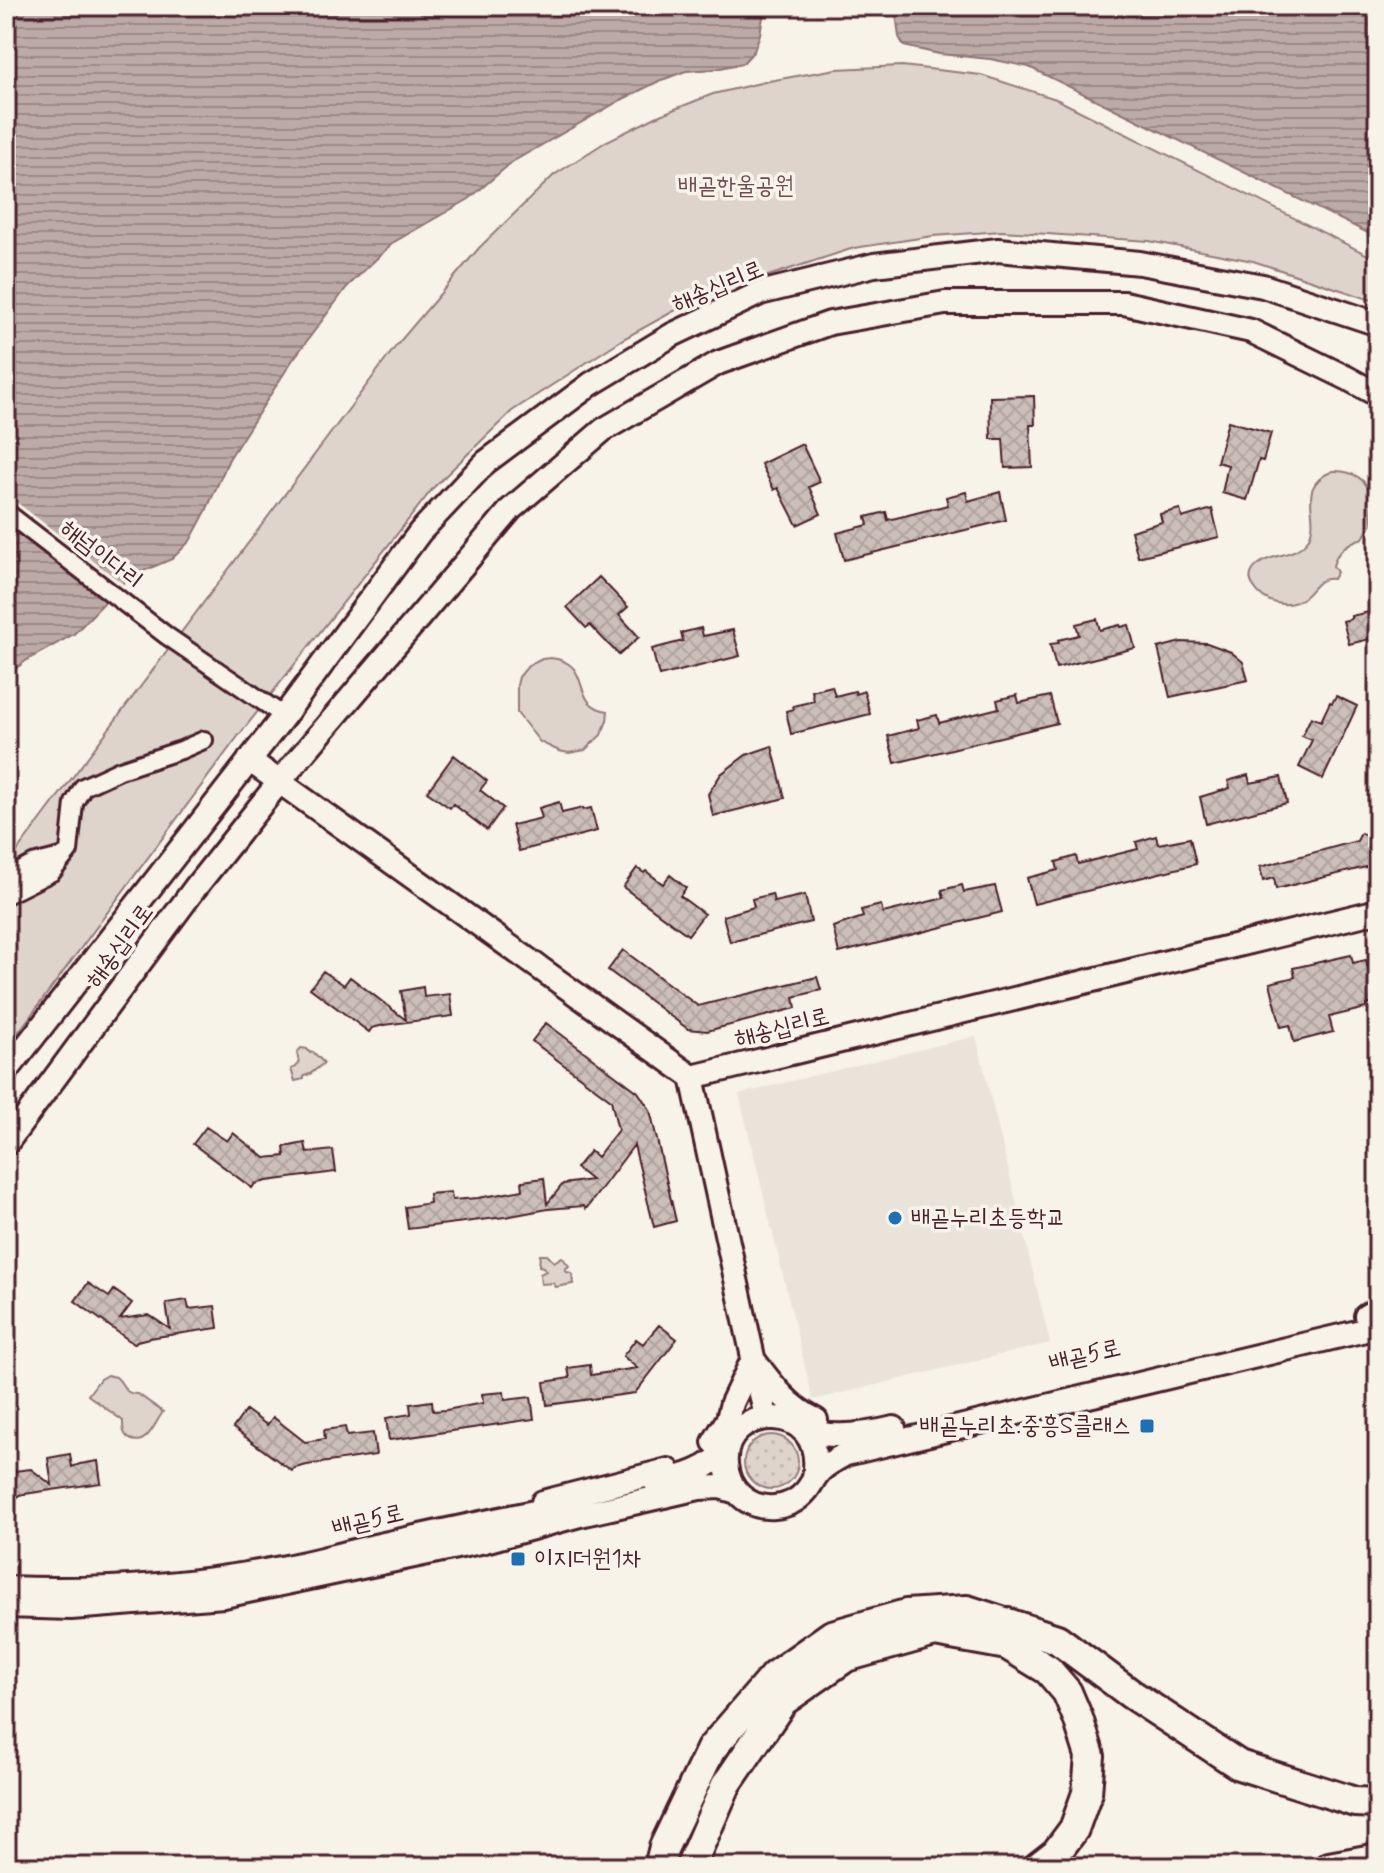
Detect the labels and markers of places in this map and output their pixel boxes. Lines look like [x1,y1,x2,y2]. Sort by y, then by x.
place label: 배곧누리초등학교 [911,1203,1066,1234]
marker: 배곧누리초등학교 [886,1209,904,1227]
place label: 배곧누리초.중흥S클래스 [920,1411,1131,1442]
marker: 배곧누리초.중흥S클래스 [1138,1417,1156,1435]
place label: 이지더원1차 [534,1544,641,1575]
marker: 이지더원1차 [509,1550,527,1568]

